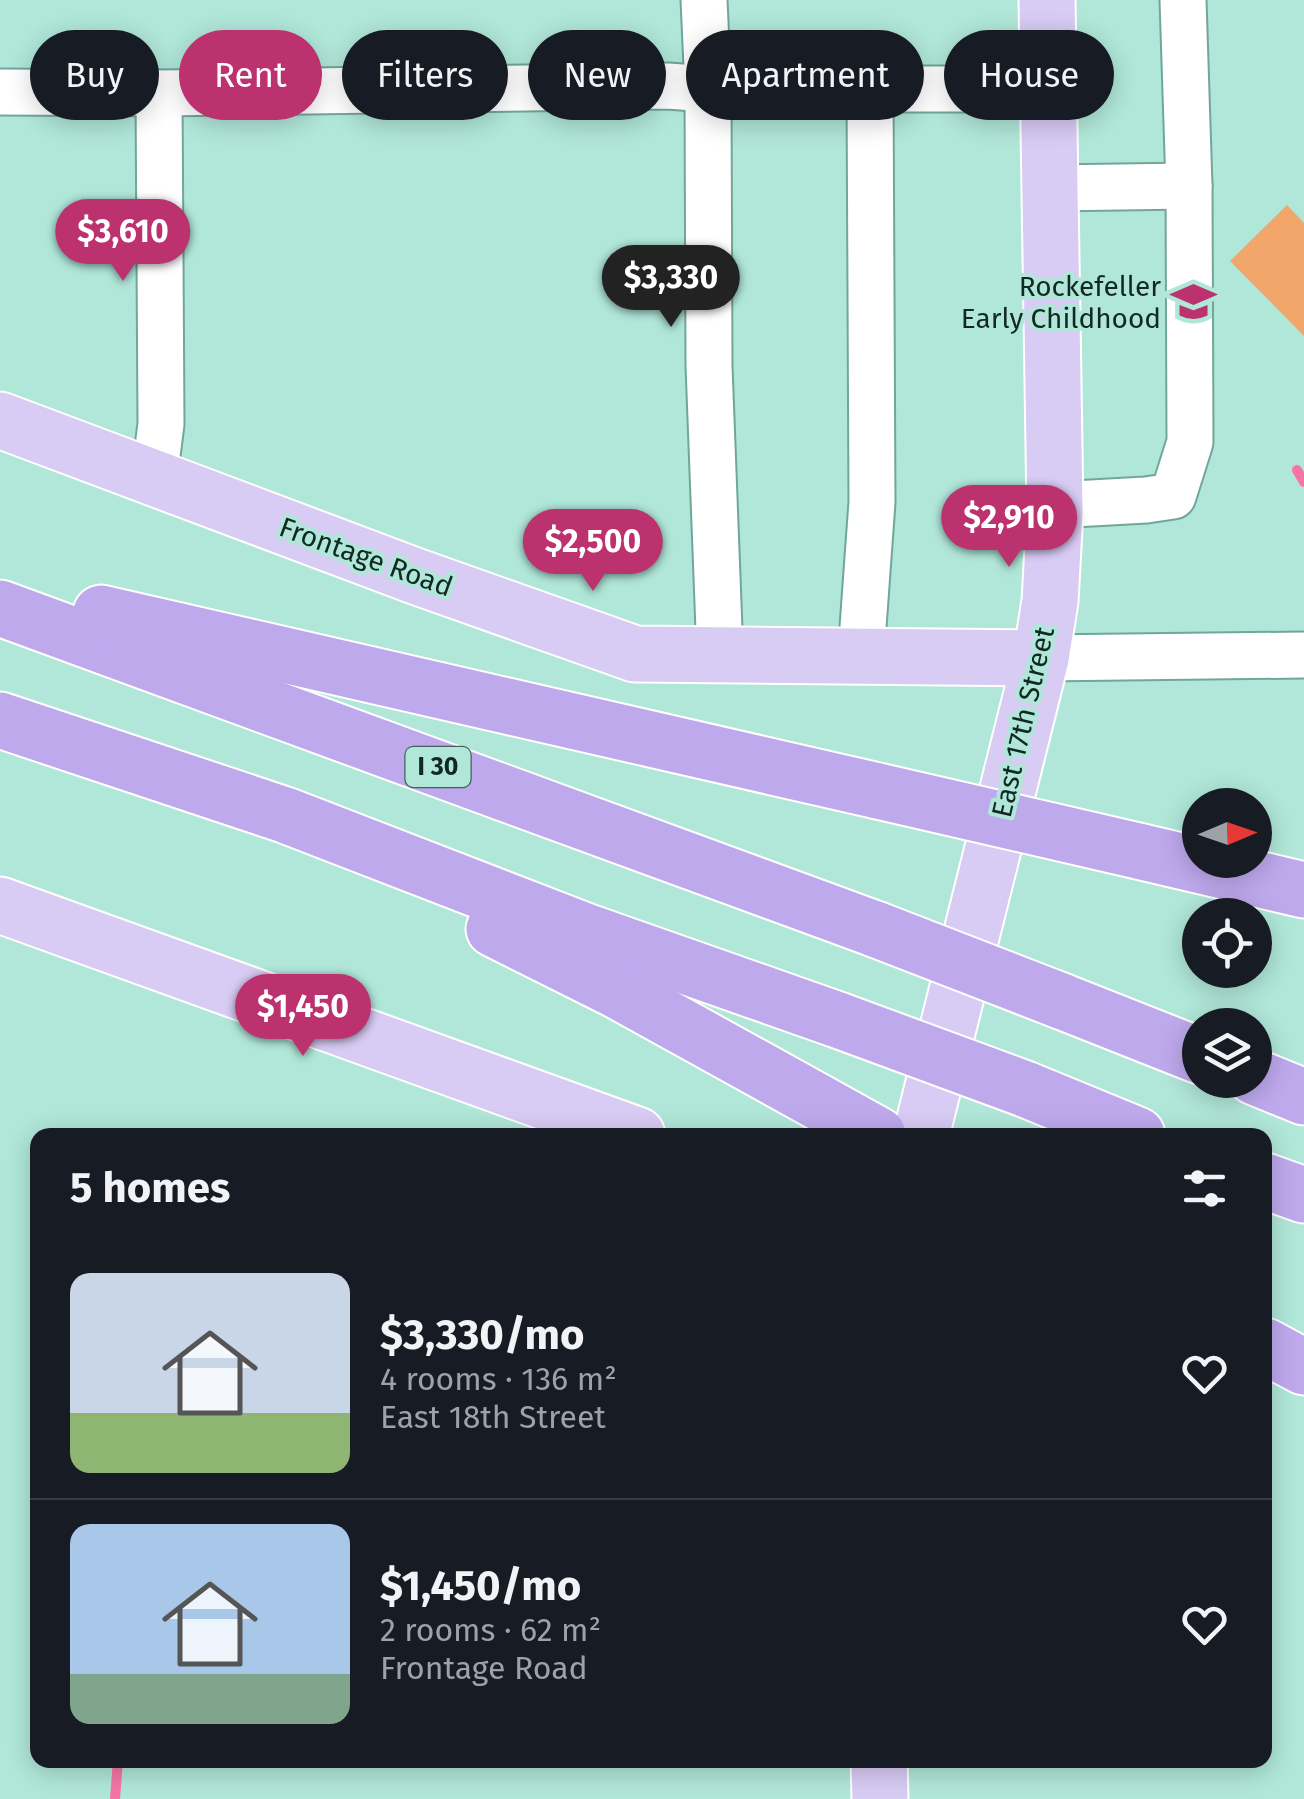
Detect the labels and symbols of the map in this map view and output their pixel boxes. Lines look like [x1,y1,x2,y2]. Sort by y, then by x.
pin: $3,610 [42,199,204,284]
pin: $3,330 [590,245,752,330]
place label: Rockefeller Early Childhood [961,270,1161,335]
school or university icon: Rockefeller Early Childhood [1170,278,1218,326]
pin: $2,910 [928,485,1090,570]
pin: $2,500 [512,509,674,594]
street label: Frontage Road [275,510,457,604]
street label: East 17th Street [985,623,1061,821]
road number: I 30 [406,747,470,787]
north arrow [1182,788,1272,878]
pin: $1,450 [222,974,384,1059]

